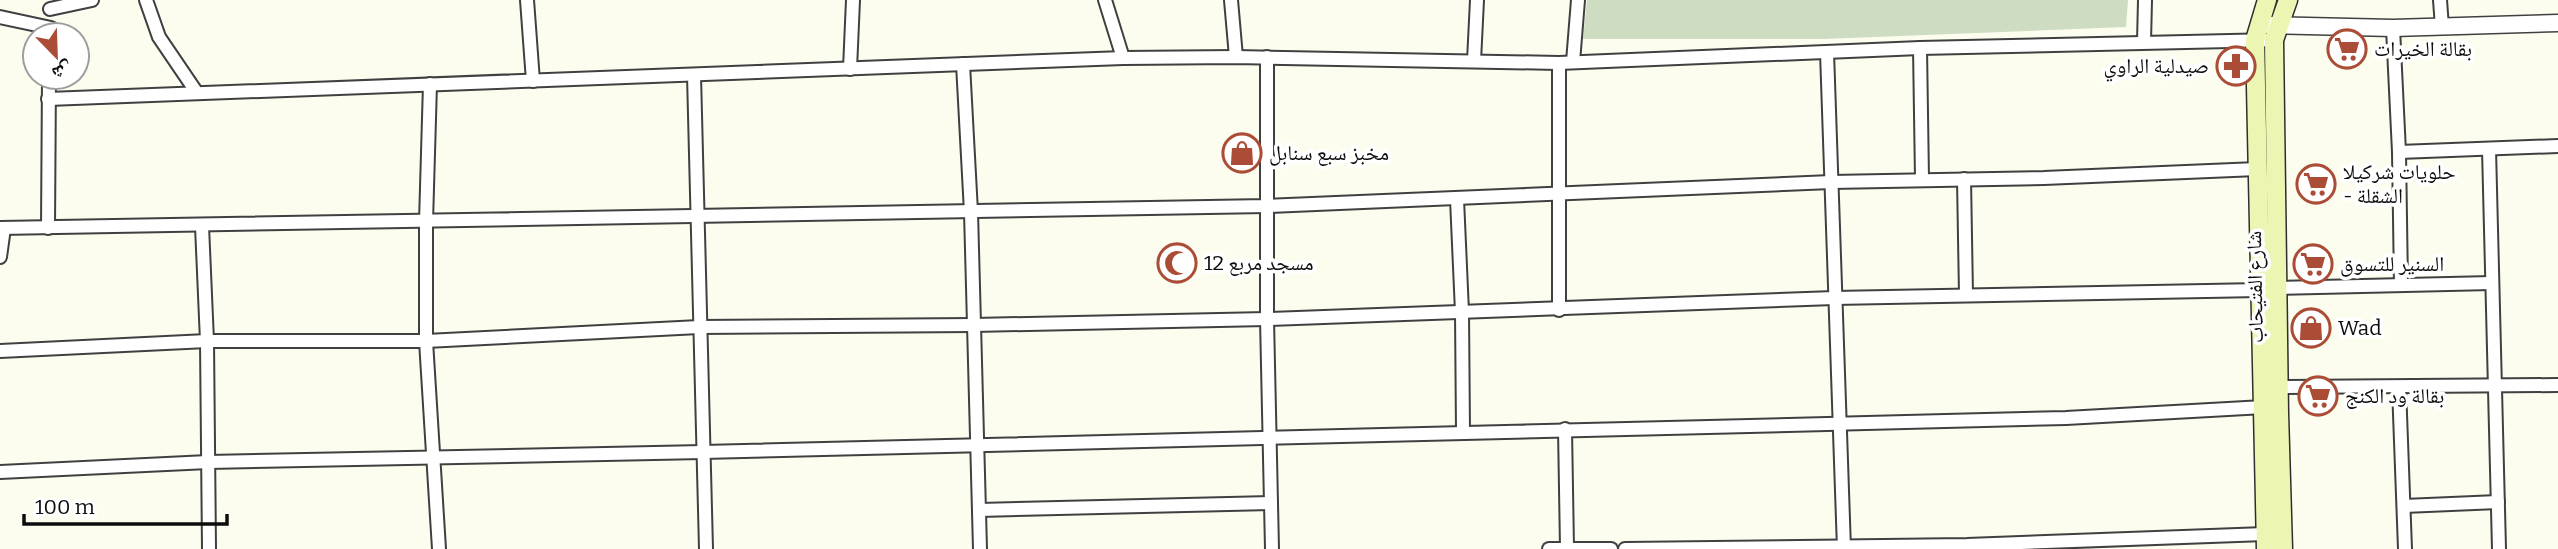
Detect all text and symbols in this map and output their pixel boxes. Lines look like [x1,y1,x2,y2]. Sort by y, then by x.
north arrow [21,21,91,91]
supermarket icon: بقالة الخيرات [2326,28,2368,70]
place label: بقالة الخيرات [2374,36,2472,62]
pharmacy icon: صيدلية الراوي [2215,45,2257,87]
place label: صيدلية الراوي [2104,53,2209,82]
text: ش [49,57,76,86]
shop icon: مخبز سبع سنابل [1221,132,1263,174]
place label: مخبز سبع سنابل [1269,140,1389,166]
place label: حلويات شركيلا - الشقلة [2343,159,2456,209]
supermarket icon: حلويات شركيلا - الشقلة [2295,163,2337,205]
street label: شارع الفتيحاب [2241,231,2269,343]
mosque icon: مسجد مربع 12 [1156,242,1198,284]
supermarket icon: السنير للتسوق [2292,243,2334,285]
place label: مسجد مربع 12 [1204,250,1314,276]
place label: السنير للتسوق [2340,251,2444,277]
shop icon: Wad [2290,307,2332,349]
place label: Wad [2338,315,2382,341]
supermarket icon: بقالة ود الكنج [2297,375,2339,417]
place label: بقالة ود الكنج [2345,383,2444,409]
scale bar [24,482,228,526]
text: 100 m [35,494,95,520]

